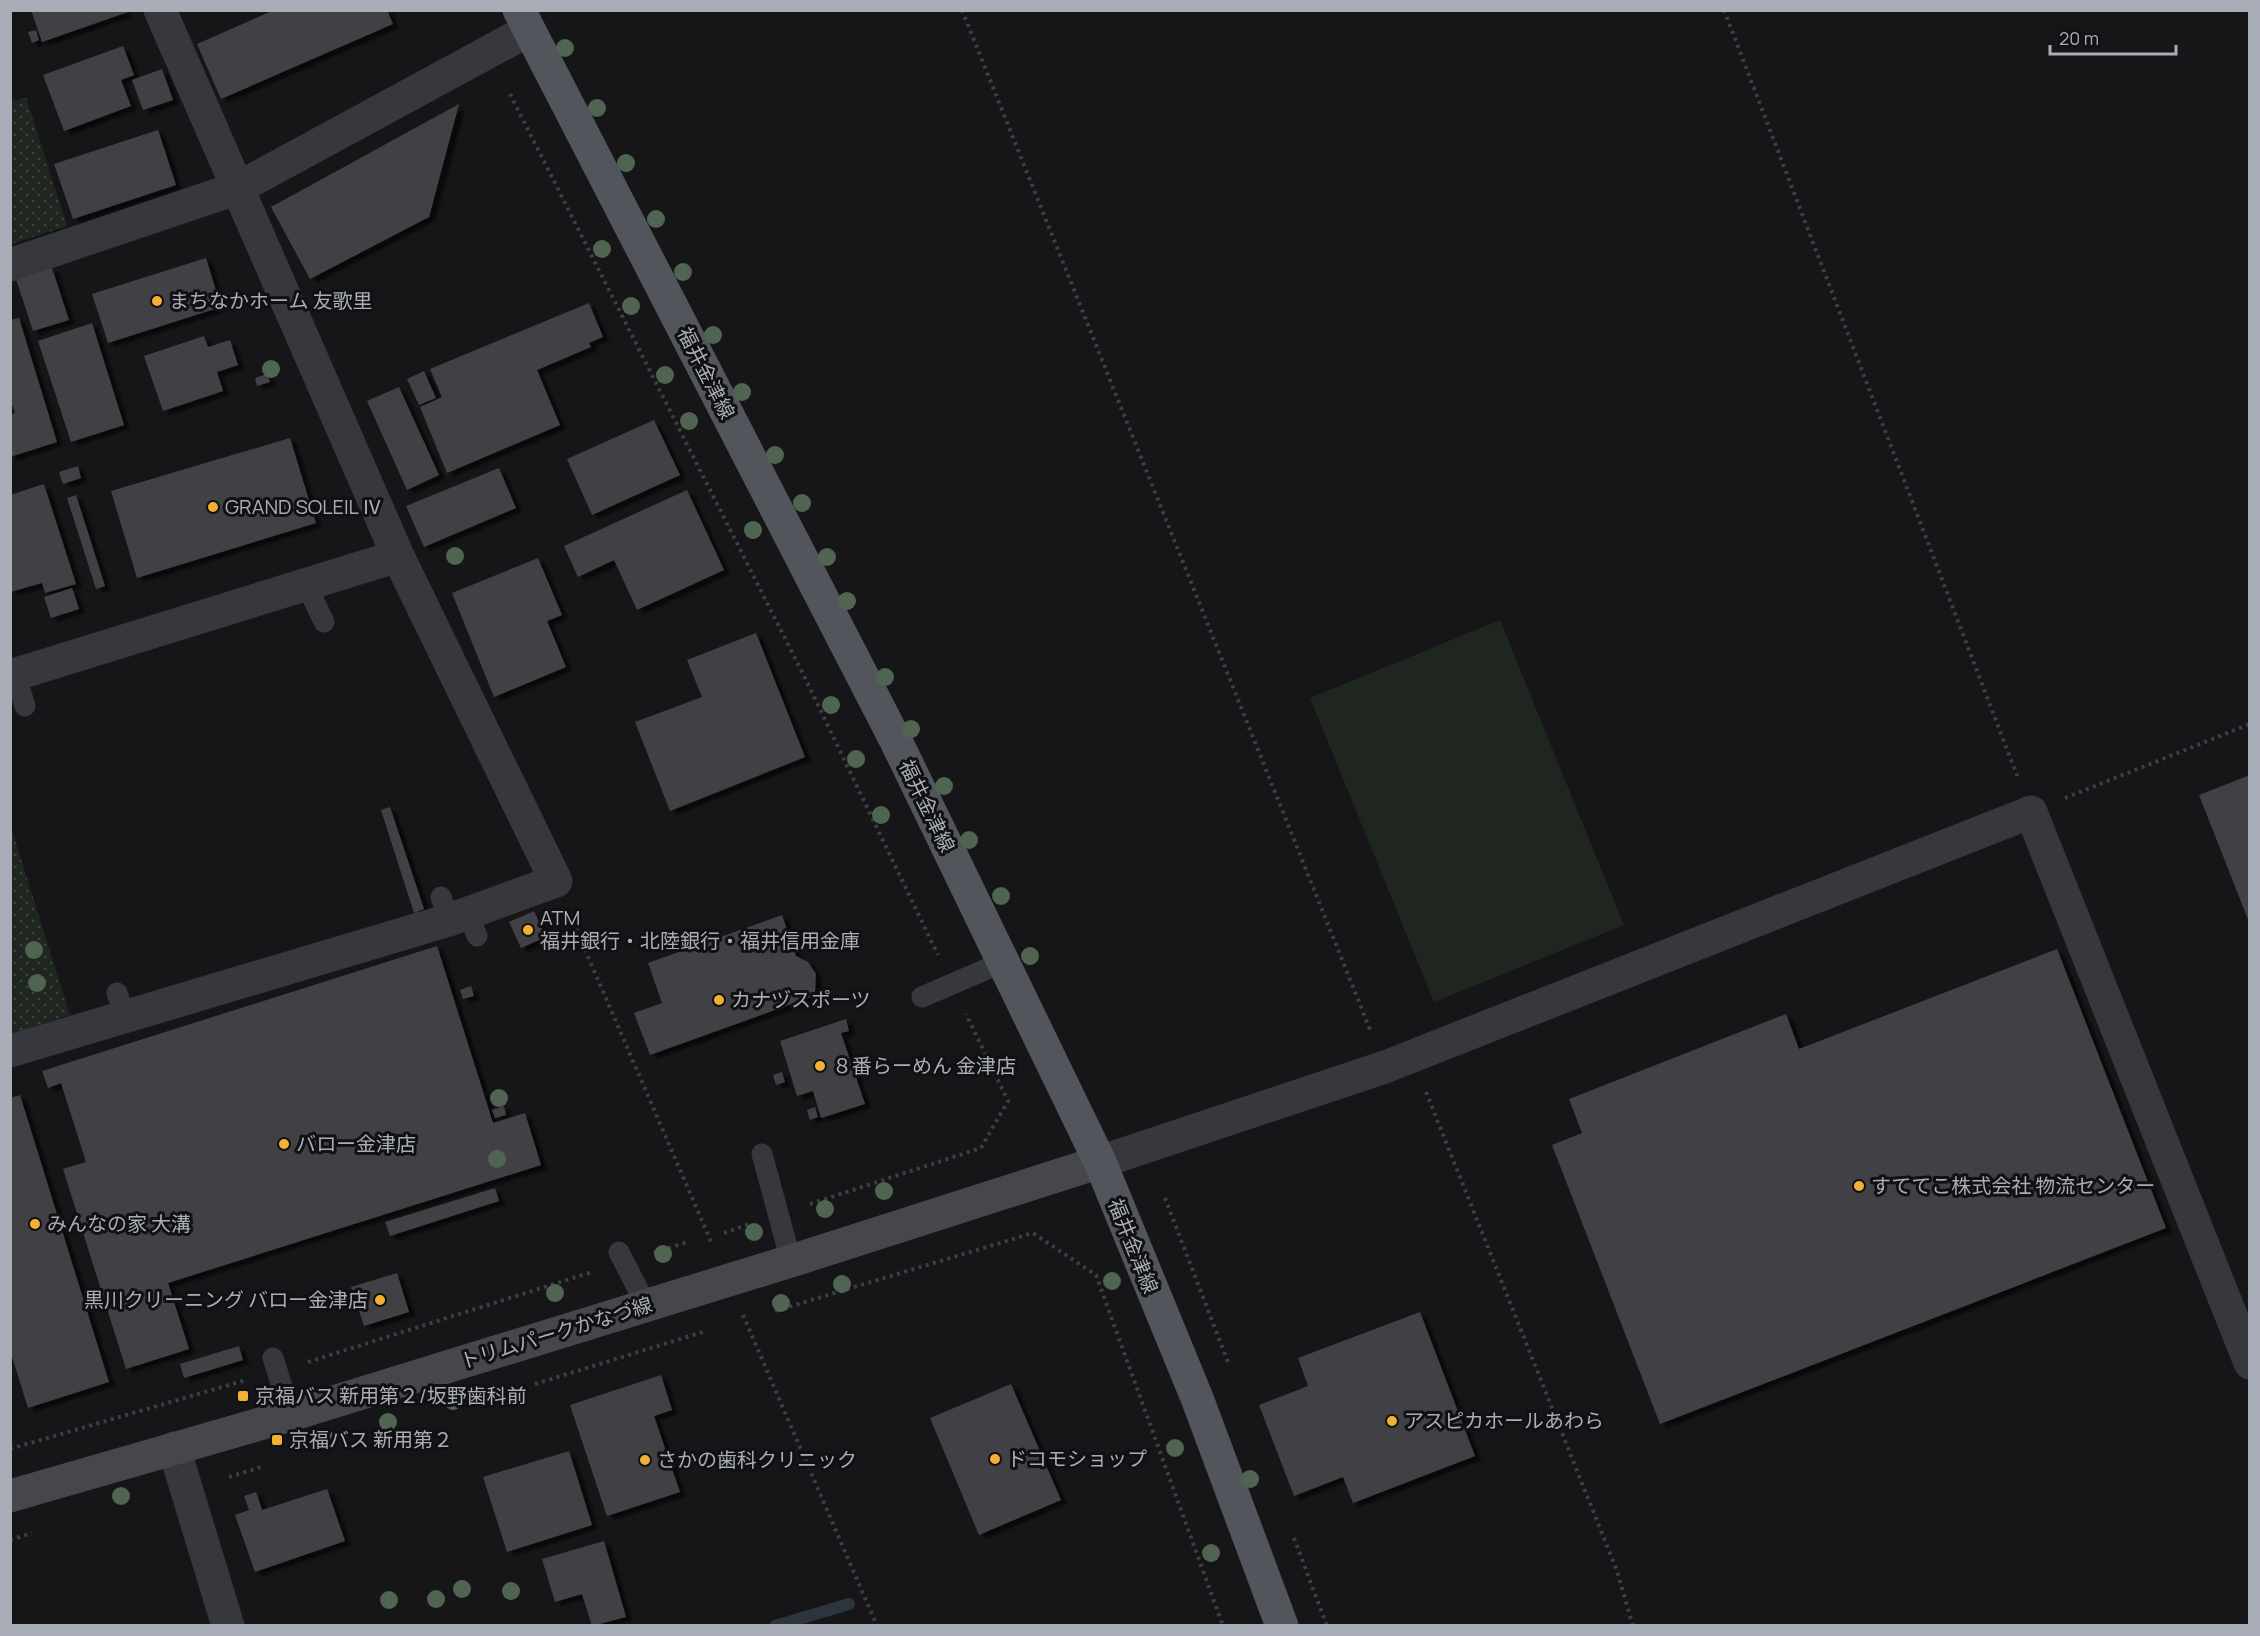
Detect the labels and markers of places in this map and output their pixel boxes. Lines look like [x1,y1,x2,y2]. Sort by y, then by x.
place label: まちなかホーム 友歌里 [169,287,372,314]
marker: まちなかホーム 友歌里 [150,294,164,308]
place label: GRAND SOLEIL Ⅳ [225,493,382,520]
marker: GRAND SOLEIL Ⅳ [206,500,220,514]
place label: ATM 福井銀行・北陸銀行・福井信用金庫 [540,904,860,954]
marker: ATM 福井銀行・北陸銀行・福井信用金庫 [521,923,535,937]
place label: カナヅスポーツ [731,986,871,1013]
marker: カナヅスポーツ [712,993,726,1007]
place label: ８番らーめん 金津店 [832,1052,1016,1079]
marker: ８番らーめん 金津店 [813,1059,827,1073]
place label: バロー金津店 [296,1130,416,1157]
marker: バロー金津店 [277,1137,291,1151]
place label: すててこ株式会社 物流センター [1871,1172,2155,1199]
marker: すててこ株式会社 物流センター [1852,1179,1866,1193]
place label: みんなの家 大溝 [47,1210,191,1237]
marker: みんなの家 大溝 [28,1217,42,1231]
place label: 黒川クリーニング バロー金津店 [84,1286,368,1313]
marker: 黒川クリーニング バロー金津店 [373,1293,387,1307]
place label: 京福バス 新用第２/坂野歯科前 [255,1382,527,1409]
marker: 京福バス 新用第２/坂野歯科前 [236,1389,250,1403]
place label: アスピカホールあわら [1404,1407,1604,1434]
marker: アスピカホールあわら [1385,1414,1399,1428]
place label: 京福バス 新用第２ [289,1426,453,1453]
marker: 京福バス 新用第２ [270,1433,284,1447]
place label: ドコモショップ [1007,1445,1147,1472]
place label: さかの歯科クリニック [657,1446,857,1473]
marker: ドコモショップ [988,1452,1002,1466]
marker: さかの歯科クリニック [638,1453,652,1467]

